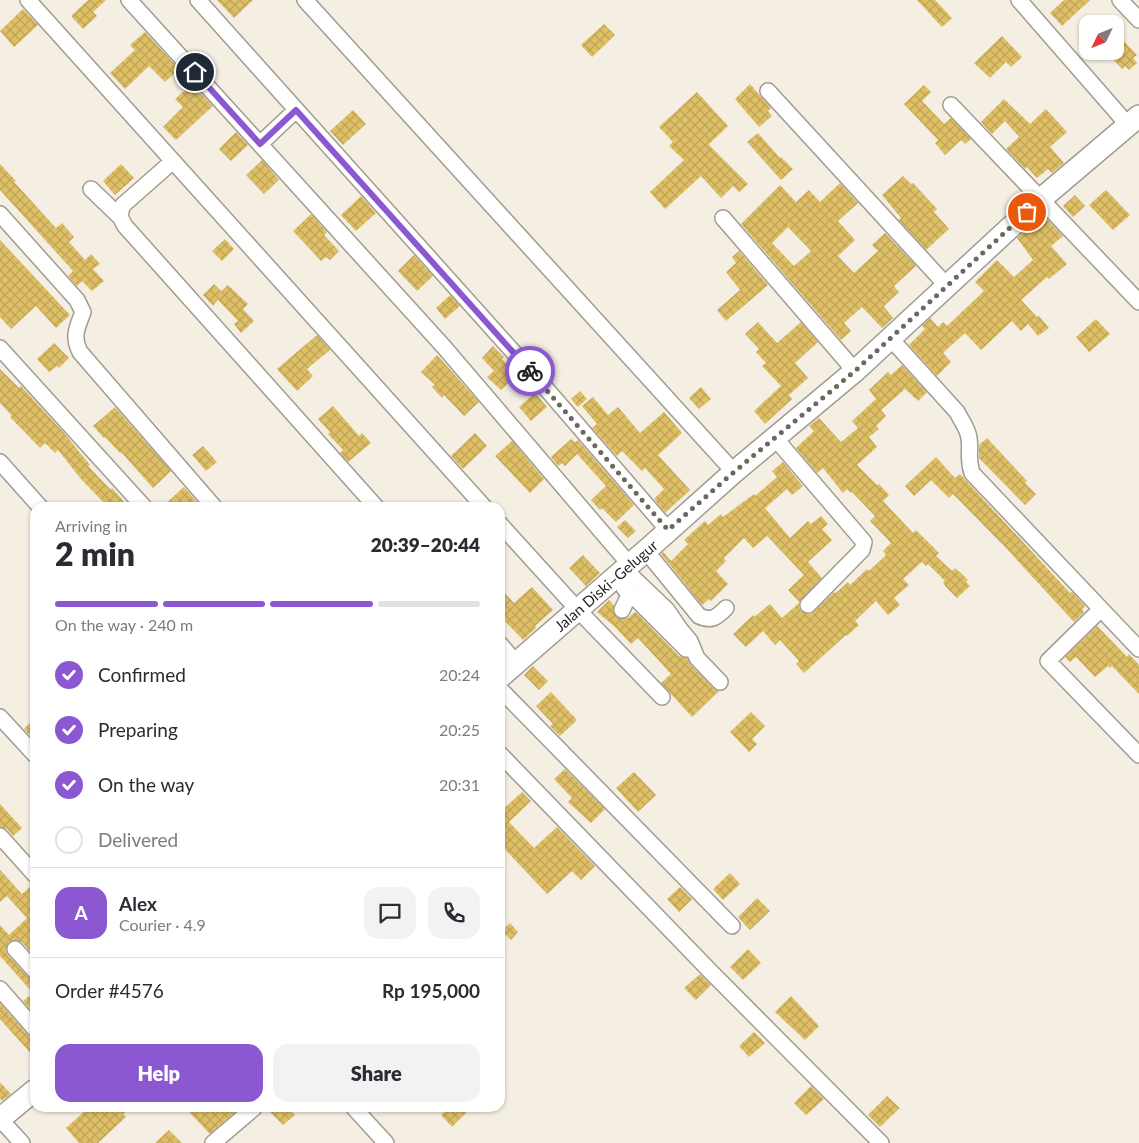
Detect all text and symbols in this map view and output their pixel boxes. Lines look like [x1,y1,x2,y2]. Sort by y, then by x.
north arrow [1079,15,1124,60]
map controls [1079,15,1124,60]
pin [174,51,216,93]
icon: home [181,58,209,86]
pin [1006,191,1048,233]
icon: bag [1013,198,1041,226]
courier [505,346,555,396]
icon: bike [516,357,544,385]
text: Arriving in [55,516,128,535]
text: 20:39–20:44 [371,533,480,556]
text: 2 min [55,534,135,573]
street label: Jalan Diski–Gelugur [551,536,661,635]
text: On the way · 240 m [55,615,193,634]
icon: check [55,661,83,689]
text: Confirmed [98,663,186,686]
text: 20:24 [439,665,480,684]
icon: check [55,716,83,744]
text: Preparing [98,718,178,741]
text: 20:25 [439,720,480,739]
icon: check [55,771,83,799]
text: On the way [98,773,194,796]
text: 20:31 [439,775,480,794]
text: Delivered [98,828,178,851]
button: chat [364,887,416,939]
button: phone [428,887,480,939]
text: Alex [119,892,157,915]
text: A [74,901,88,924]
text: Courier · 4.9 [119,915,206,934]
text: Order #4576 [55,979,164,1002]
text: Rp 195,000 [382,979,480,1002]
button: Help [55,1044,263,1102]
button: Share [273,1044,480,1102]

